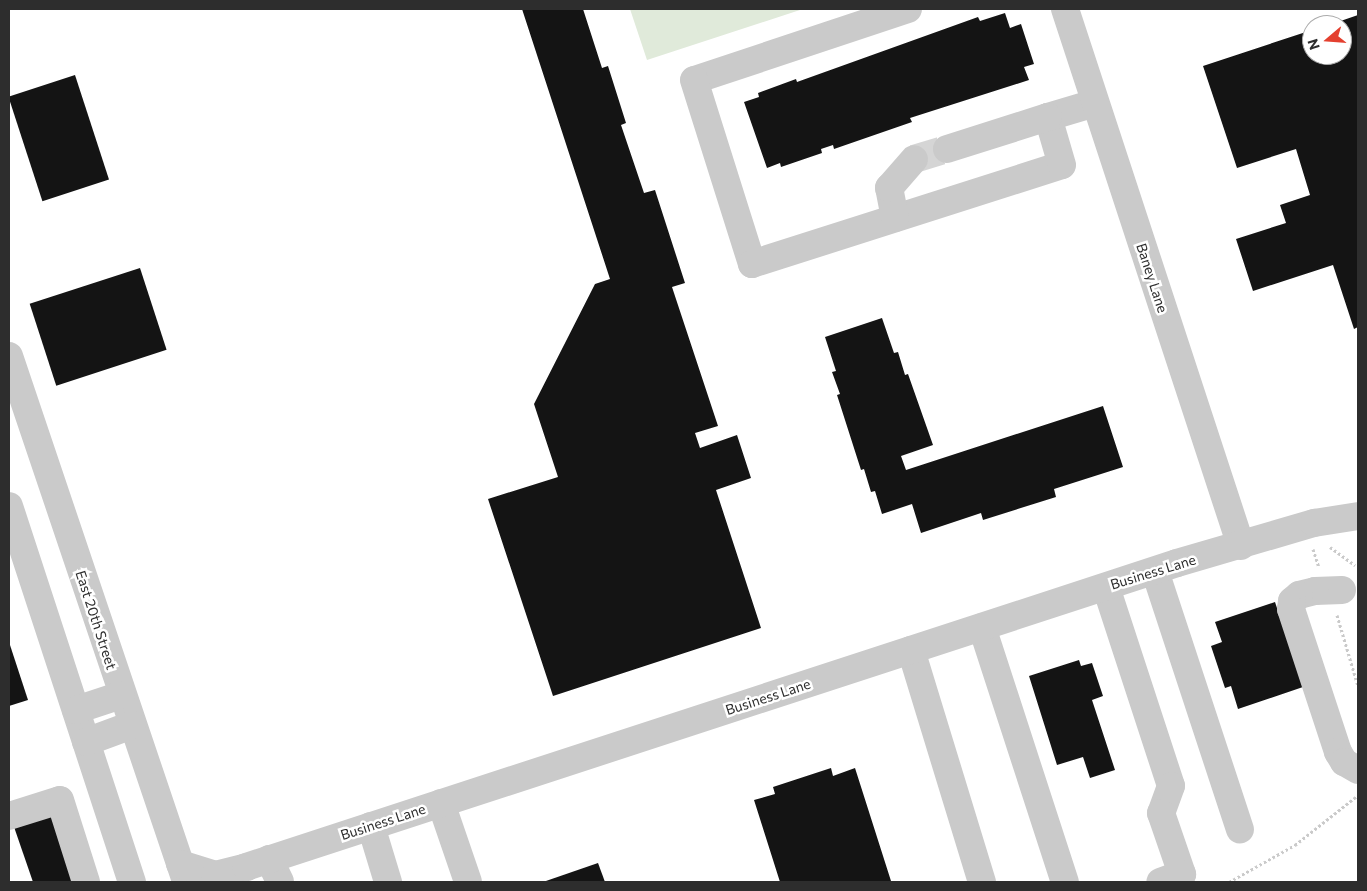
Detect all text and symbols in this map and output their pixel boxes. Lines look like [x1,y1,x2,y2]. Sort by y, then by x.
north arrow [1302,15,1352,65]
text: N [1304,37,1323,52]
street label: Baney Lane [1133,241,1171,315]
street label: Business Lane [1108,551,1198,593]
street label: East 20th Street [72,568,120,672]
street label: Business Lane [723,675,813,719]
street label: Business Lane [338,800,428,844]

